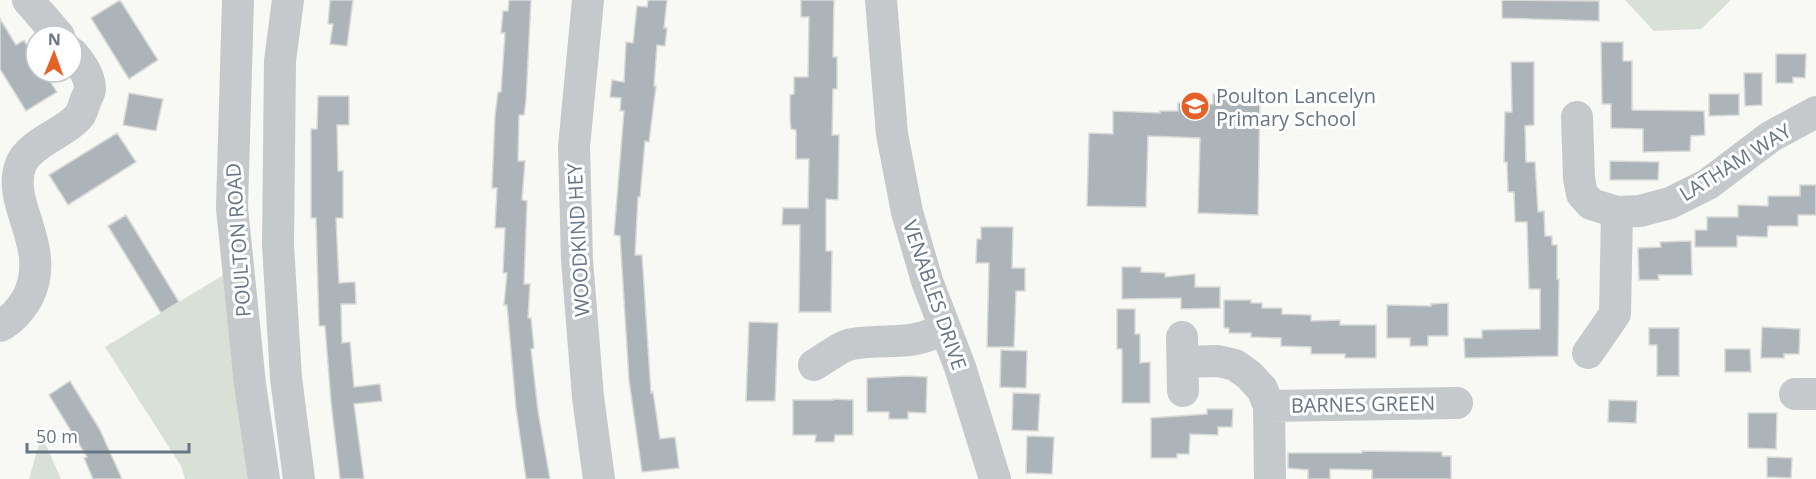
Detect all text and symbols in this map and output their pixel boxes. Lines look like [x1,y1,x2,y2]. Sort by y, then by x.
north arrow [24,24,84,84]
text: N [48,28,61,50]
place label: Poulton Lancelyn Primary School [1216,82,1376,132]
school or university icon: Poulton Lancelyn Primary School [1179,90,1211,122]
street label: LATHAM WAY [1674,116,1797,207]
street label: POULTON ROAD [219,162,257,318]
street label: WOODKIND HEY [560,162,596,317]
street label: VENABLES DRIVE [897,216,973,374]
street label: BARNES GREEN [1291,389,1435,419]
scale bar [27,416,189,454]
text: 50 m [36,424,78,448]

